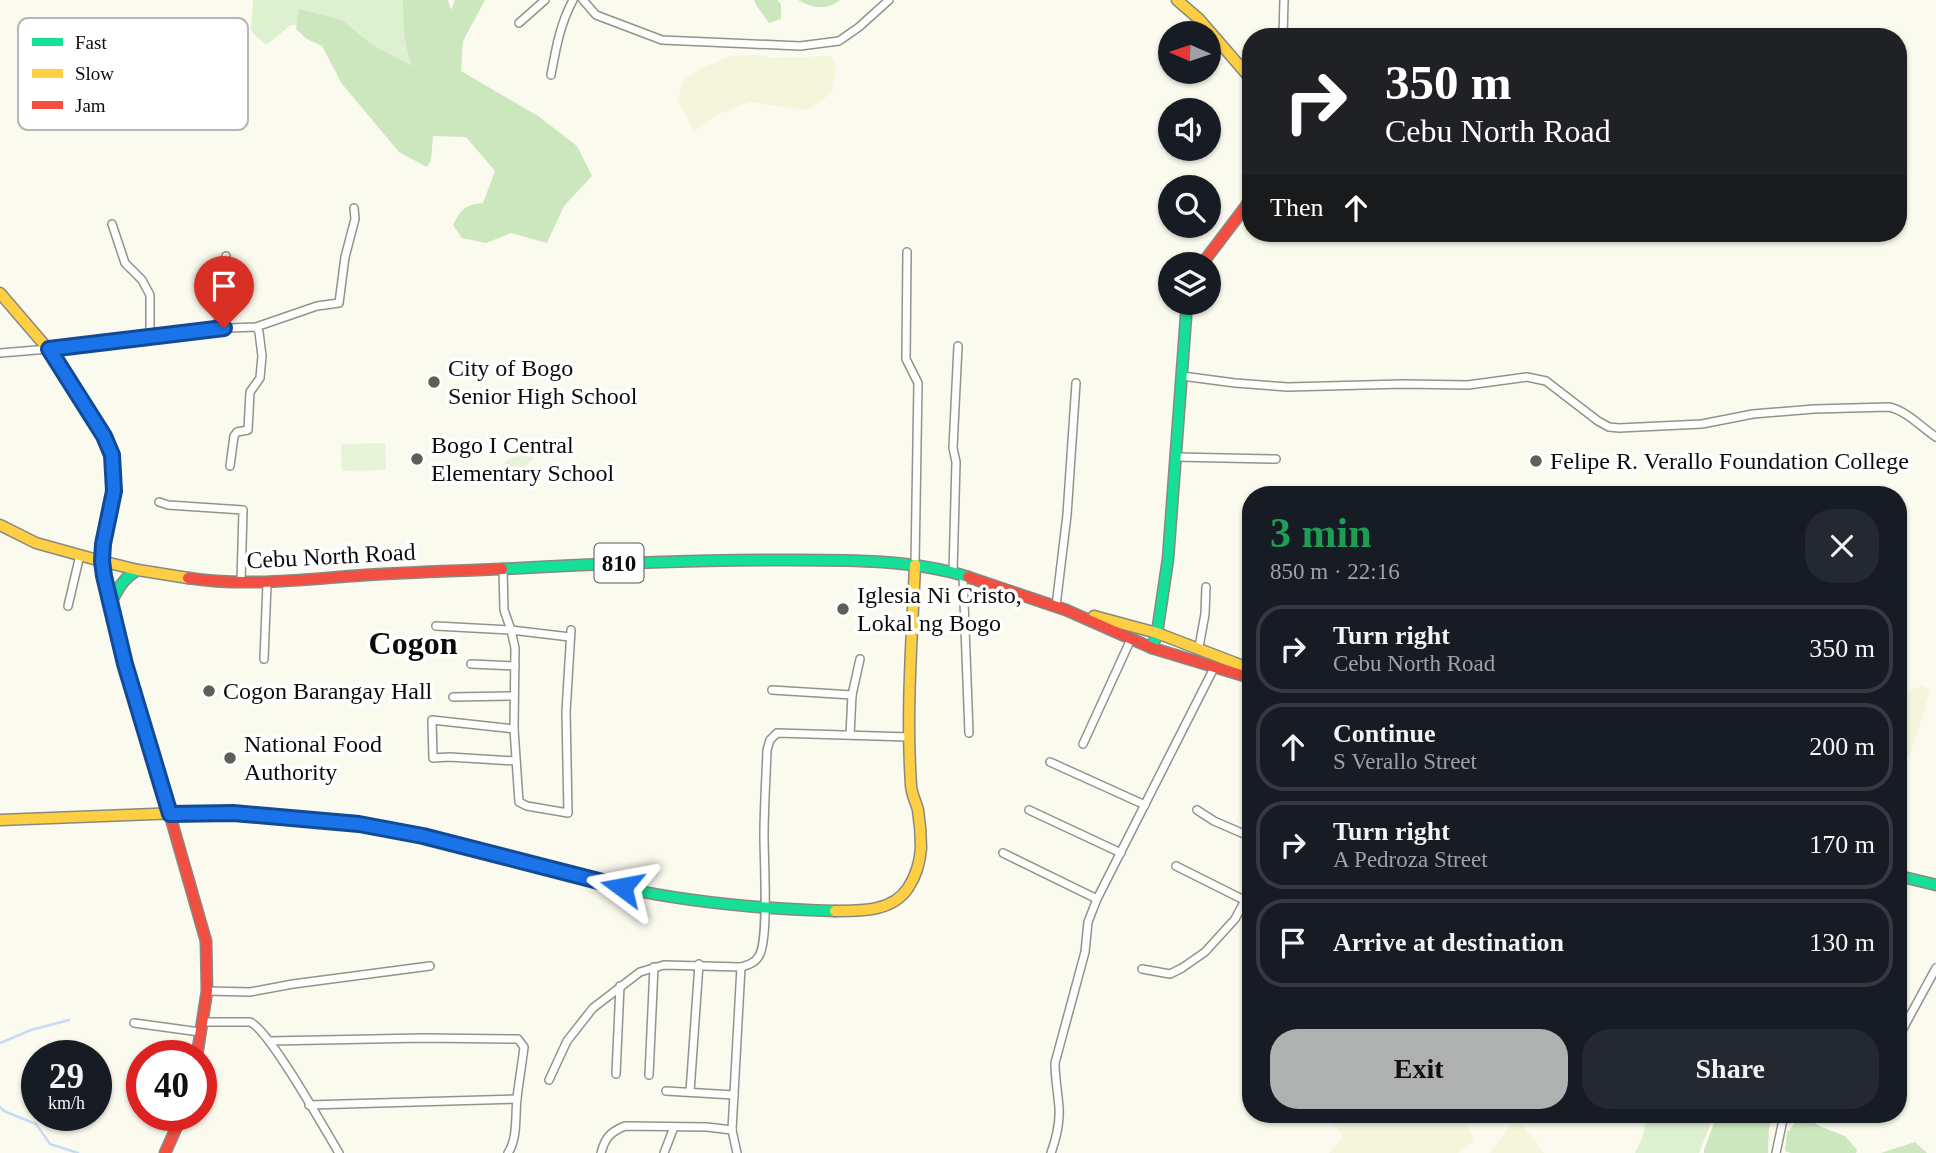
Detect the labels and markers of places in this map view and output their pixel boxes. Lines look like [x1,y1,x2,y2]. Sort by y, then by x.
pin [194,256,254,328]
place label: City of Bogo Senior High School [448,355,638,409]
marker: City of Bogo Senior High School [426,374,442,390]
place label: Bogo I Central Elementary School [431,432,615,486]
place label: Felipe R. Verallo Foundation College [1550,448,1909,474]
marker: Bogo I Central Elementary School [409,451,425,467]
marker: Felipe R. Verallo Foundation College [1528,453,1544,469]
place label: Iglesia Ni Cristo, Lokal ng Bogo [857,582,1022,636]
marker: Iglesia Ni Cristo, Lokal ng Bogo [835,601,851,617]
place label: Cogon Barangay Hall [223,678,433,704]
marker: Cogon Barangay Hall [201,683,217,699]
place label: National Food Authority [244,731,382,785]
marker: National Food Authority [222,750,238,766]

